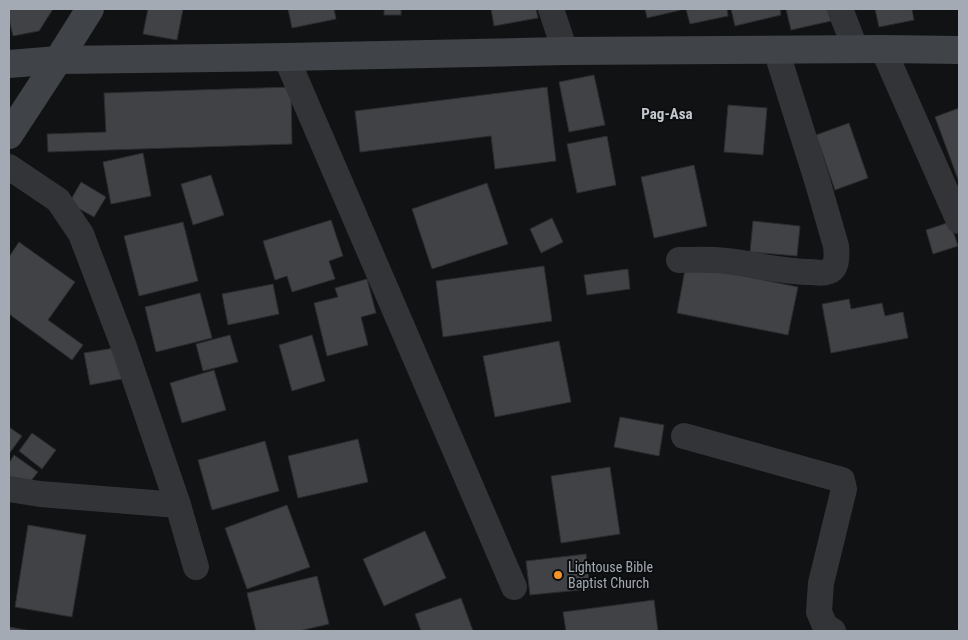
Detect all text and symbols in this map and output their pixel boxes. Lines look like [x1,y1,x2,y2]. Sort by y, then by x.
district label: Pag-Asa [641,105,693,123]
place label: Lightouse Bible Baptist Church [568,559,653,591]
marker: Lightouse Bible Baptist Church [552,569,564,581]

